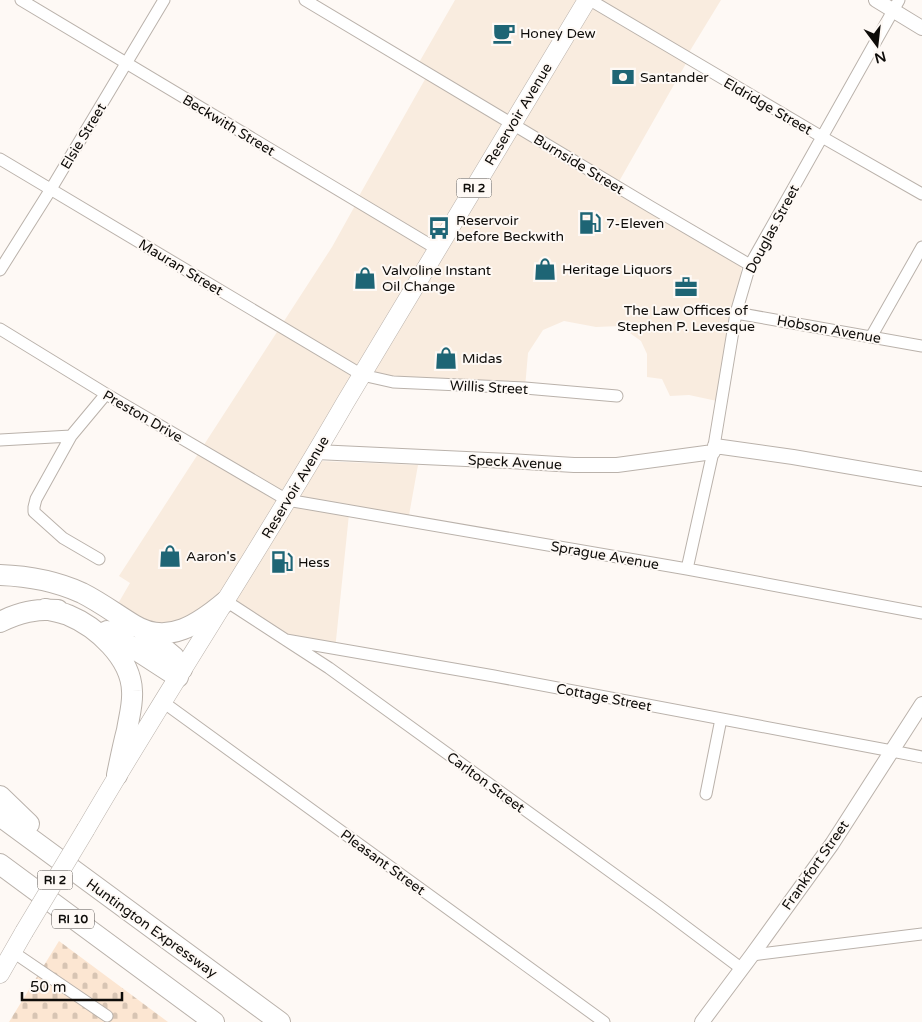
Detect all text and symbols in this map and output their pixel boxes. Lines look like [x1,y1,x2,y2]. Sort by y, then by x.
cafe icon: Honey Dew [491,20,517,46]
north arrow [852,20,902,70]
place label: Honey Dew [520,25,596,42]
text: N [873,47,888,67]
street label: Reservoir Avenue [481,60,556,168]
bank icon: Santander [610,64,636,90]
place label: Santander [640,69,709,86]
street label: Eldridge Street [720,74,816,139]
street label: Beckwith Street [179,91,279,160]
street label: Elsie Street [57,100,110,172]
street label: Burnside Street [530,131,628,198]
road number: RI 2 [456,178,492,198]
street label: Douglas Street [742,181,803,276]
fuel station icon: 7-Eleven [577,210,603,236]
place label: Reservoir before Beckwith [456,212,564,245]
bus stop icon: Reservoir before Beckwith [426,215,452,241]
place label: 7-Eleven [606,215,664,232]
street label: Mauran Street [136,236,227,300]
shop icon: Heritage Liquors [532,256,558,282]
place label: Heritage Liquors [562,261,673,278]
place label: Valvoline Instant Oil Change [382,262,492,295]
shop icon: Valvoline Instant Oil Change [352,265,378,291]
office icon: The Law Offices of Stephen P. Levesque [673,274,699,300]
place label: The Law Offices of Stephen P. Levesque [617,302,755,335]
street label: Hobson Avenue [776,312,882,347]
shop icon: Midas [433,345,459,371]
place label: Midas [462,350,503,367]
street label: Willis Street [449,377,529,398]
street label: Preston Drive [100,387,186,446]
street label: Reservoir Avenue [258,433,333,541]
street label: Speck Avenue [468,452,562,473]
street label: Sprague Avenue [549,538,660,573]
shop icon: Aaron's [157,543,183,569]
place label: Aaron's [186,548,237,565]
fuel station icon: Hess [269,549,295,575]
place label: Hess [298,554,330,571]
street label: Cottage Street [555,680,654,715]
street label: Carlton Street [443,748,529,817]
street label: Frankfort Street [778,817,853,913]
street label: Pleasant Street [337,826,429,899]
road number: RI 2 [38,870,72,890]
street label: Huntington Expressway [83,875,221,982]
road number: RI 10 [52,910,94,929]
scale bar [22,970,122,1002]
text: 50 m [30,978,67,996]

